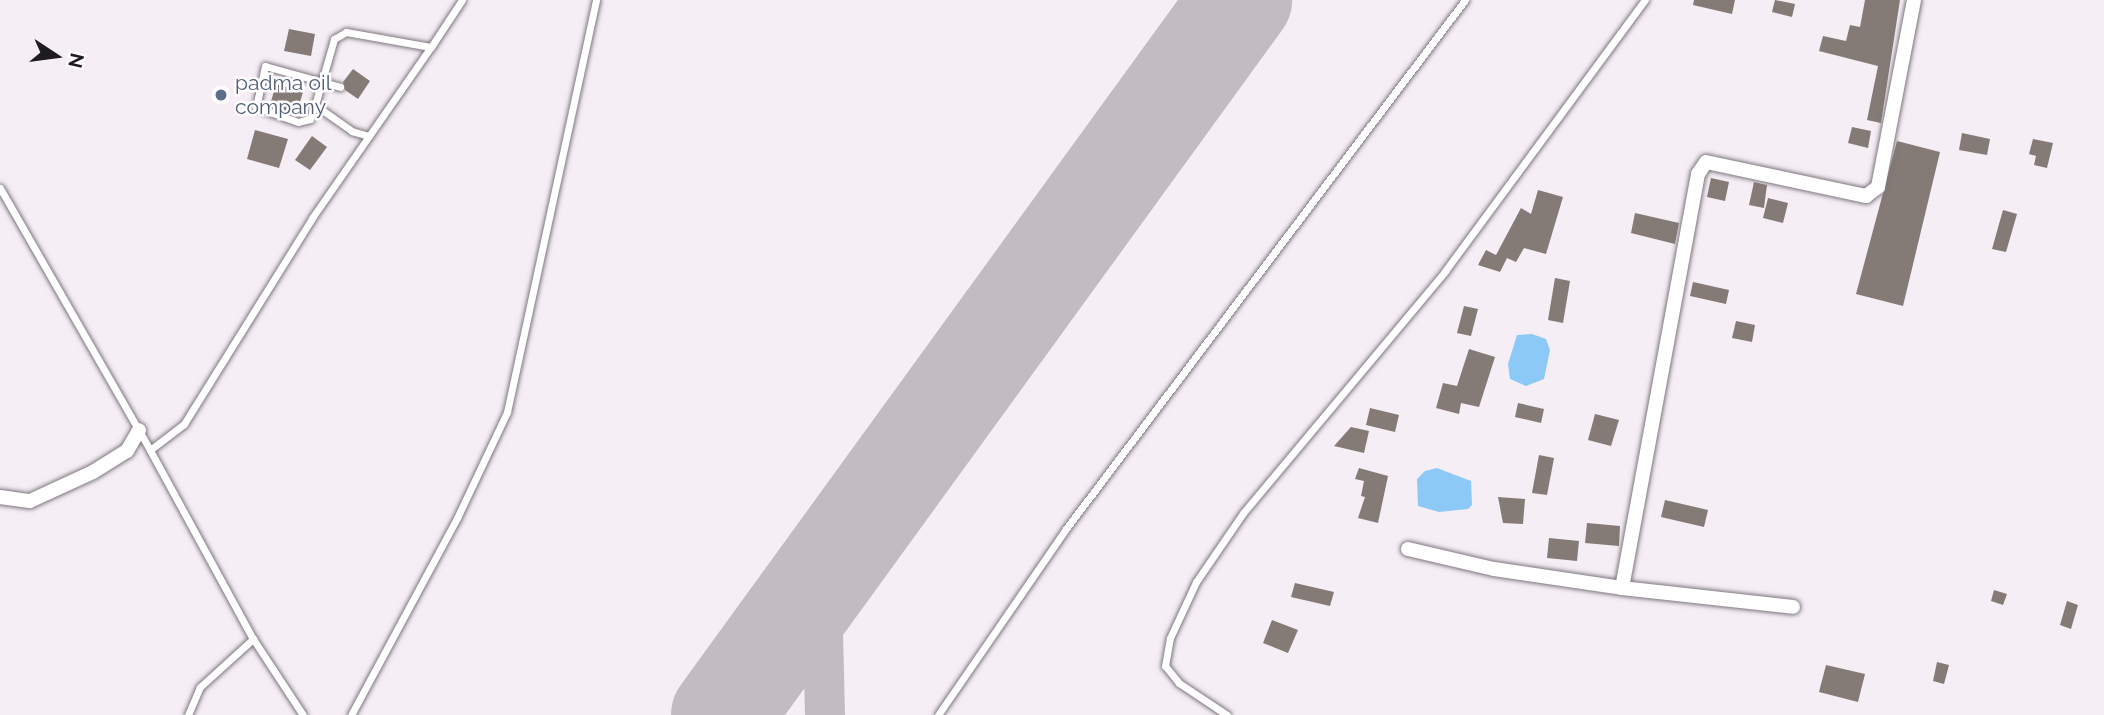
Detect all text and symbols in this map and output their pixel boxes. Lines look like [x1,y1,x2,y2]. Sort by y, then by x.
north arrow [21,21,91,91]
text: N [64,51,89,70]
place label: padma oil company [235,70,331,120]
marker: padma oil company [213,87,229,103]

